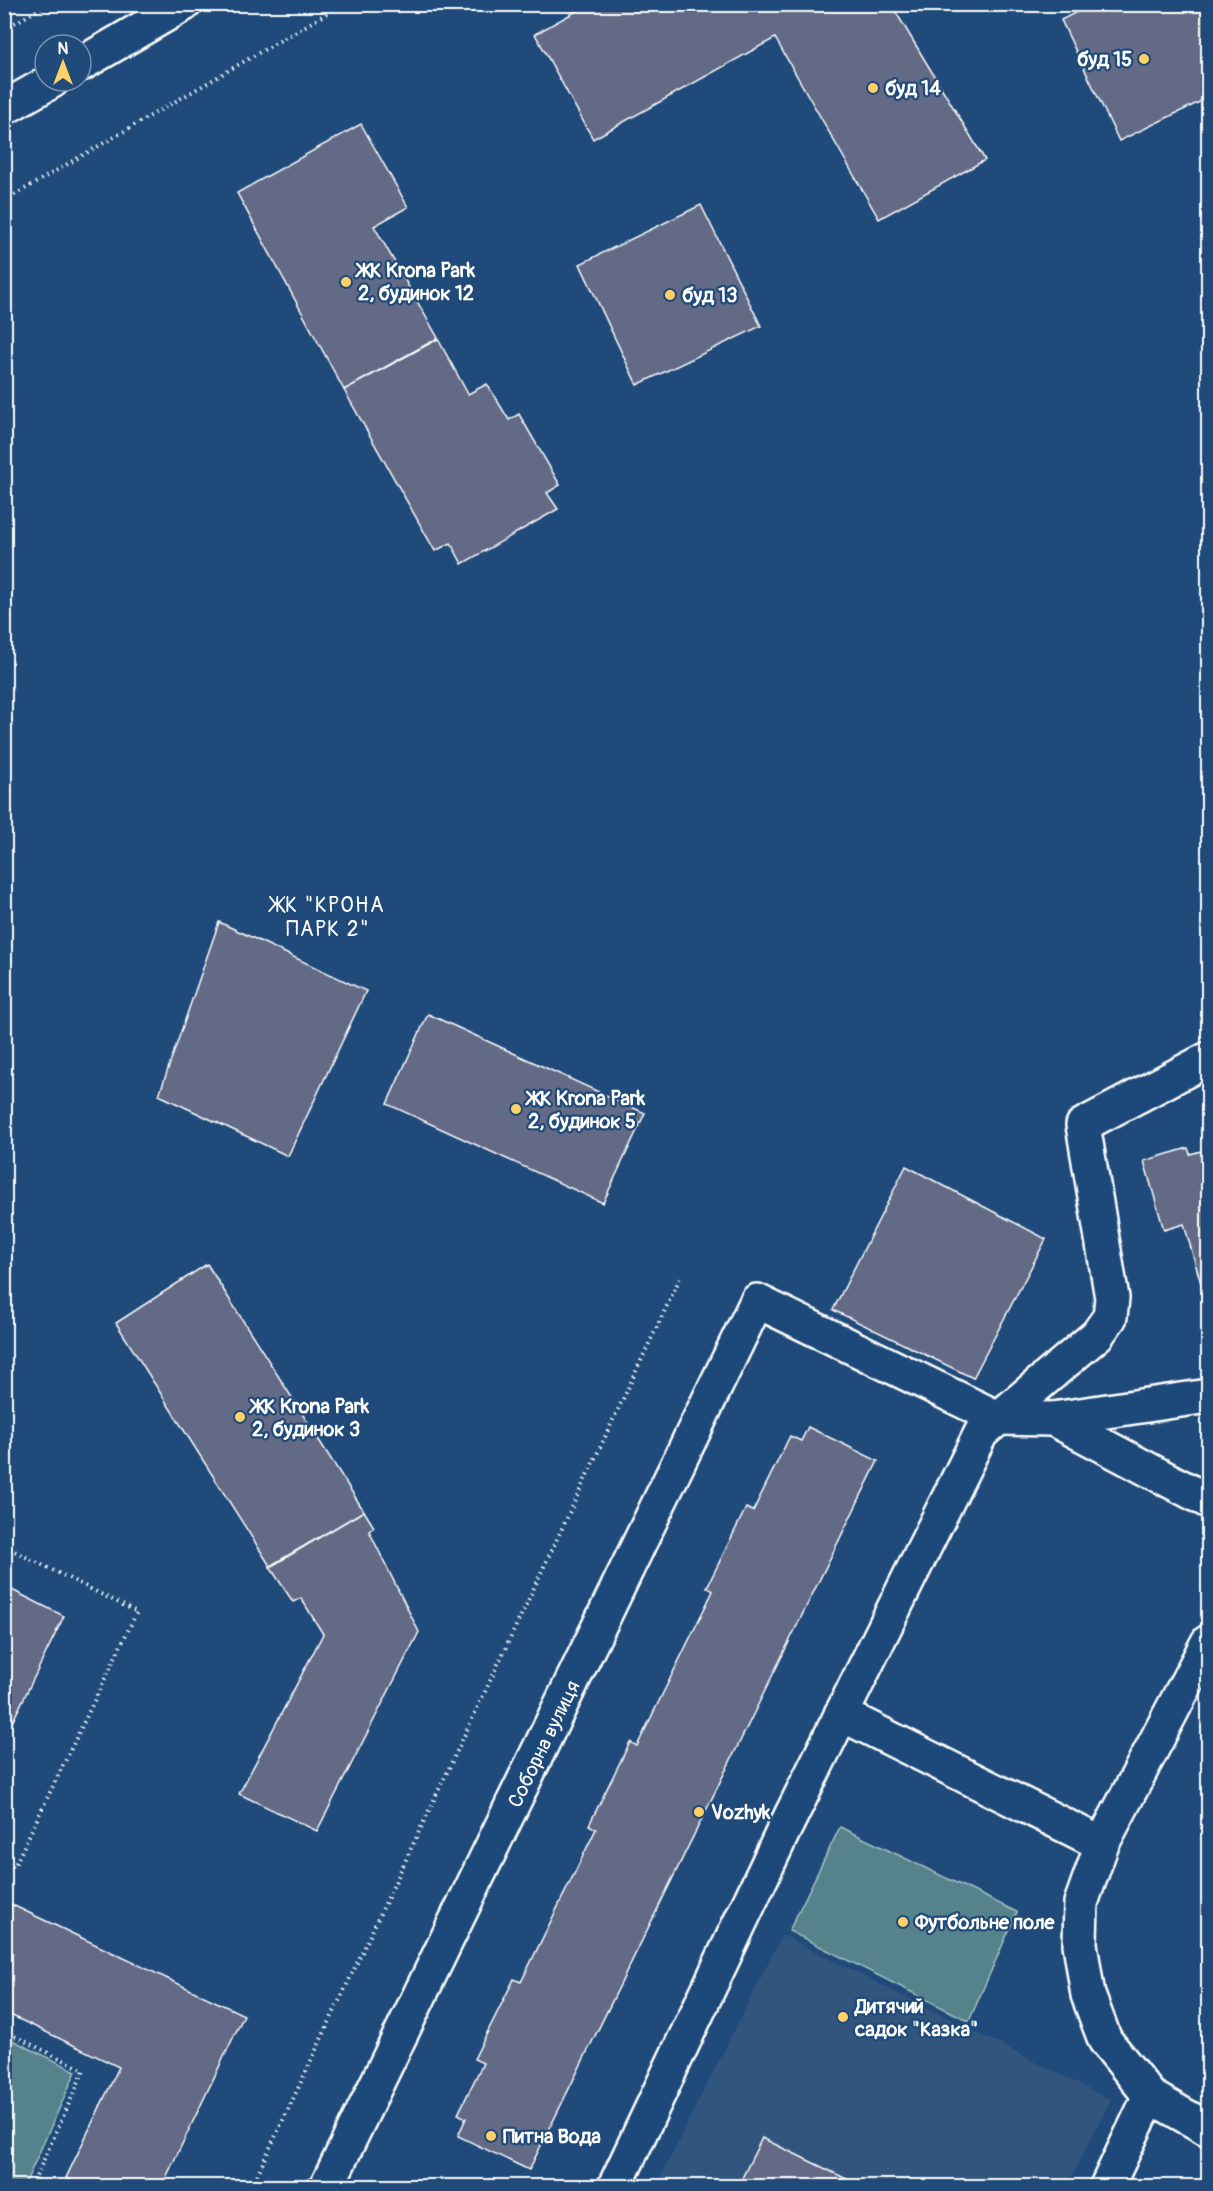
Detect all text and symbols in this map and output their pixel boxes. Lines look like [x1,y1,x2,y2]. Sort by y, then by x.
north arrow [33,33,93,93]
text: N [58,39,69,59]
place label: буд 15 [1077,47,1132,72]
marker: буд 15 [1137,52,1151,66]
place label: буд 14 [885,76,941,101]
marker: буд 14 [866,81,880,95]
place label: ЖК Krona Park 2, будинок 12 [355,258,476,306]
marker: ЖК Krona Park 2, будинок 12 [339,275,353,289]
place label: буд 13 [682,283,737,308]
marker: буд 13 [663,288,677,302]
district label: ЖК "КРОНА ПАРК 2" [268,892,385,943]
place label: ЖК Krona Park 2, будинок 5 [525,1086,646,1134]
marker: ЖК Krona Park 2, будинок 5 [509,1102,523,1116]
place label: ЖК Krona Park 2, будинок 3 [249,1394,370,1442]
marker: ЖК Krona Park 2, будинок 3 [233,1410,247,1424]
street label: Соборна вулиця [502,1676,586,1812]
place label: Vozhyk [711,1800,771,1825]
marker: Vozhyk [692,1805,706,1819]
place label: Футбольне поле [914,1910,1056,1935]
marker: Футбольне поле [896,1915,910,1929]
place label: Дитячий садок "Казка" [854,1994,978,2042]
marker: Дитячий садок "Казка" [836,2010,850,2024]
place label: Питна Вода [503,2124,601,2149]
marker: Питна Вода [484,2129,498,2143]

